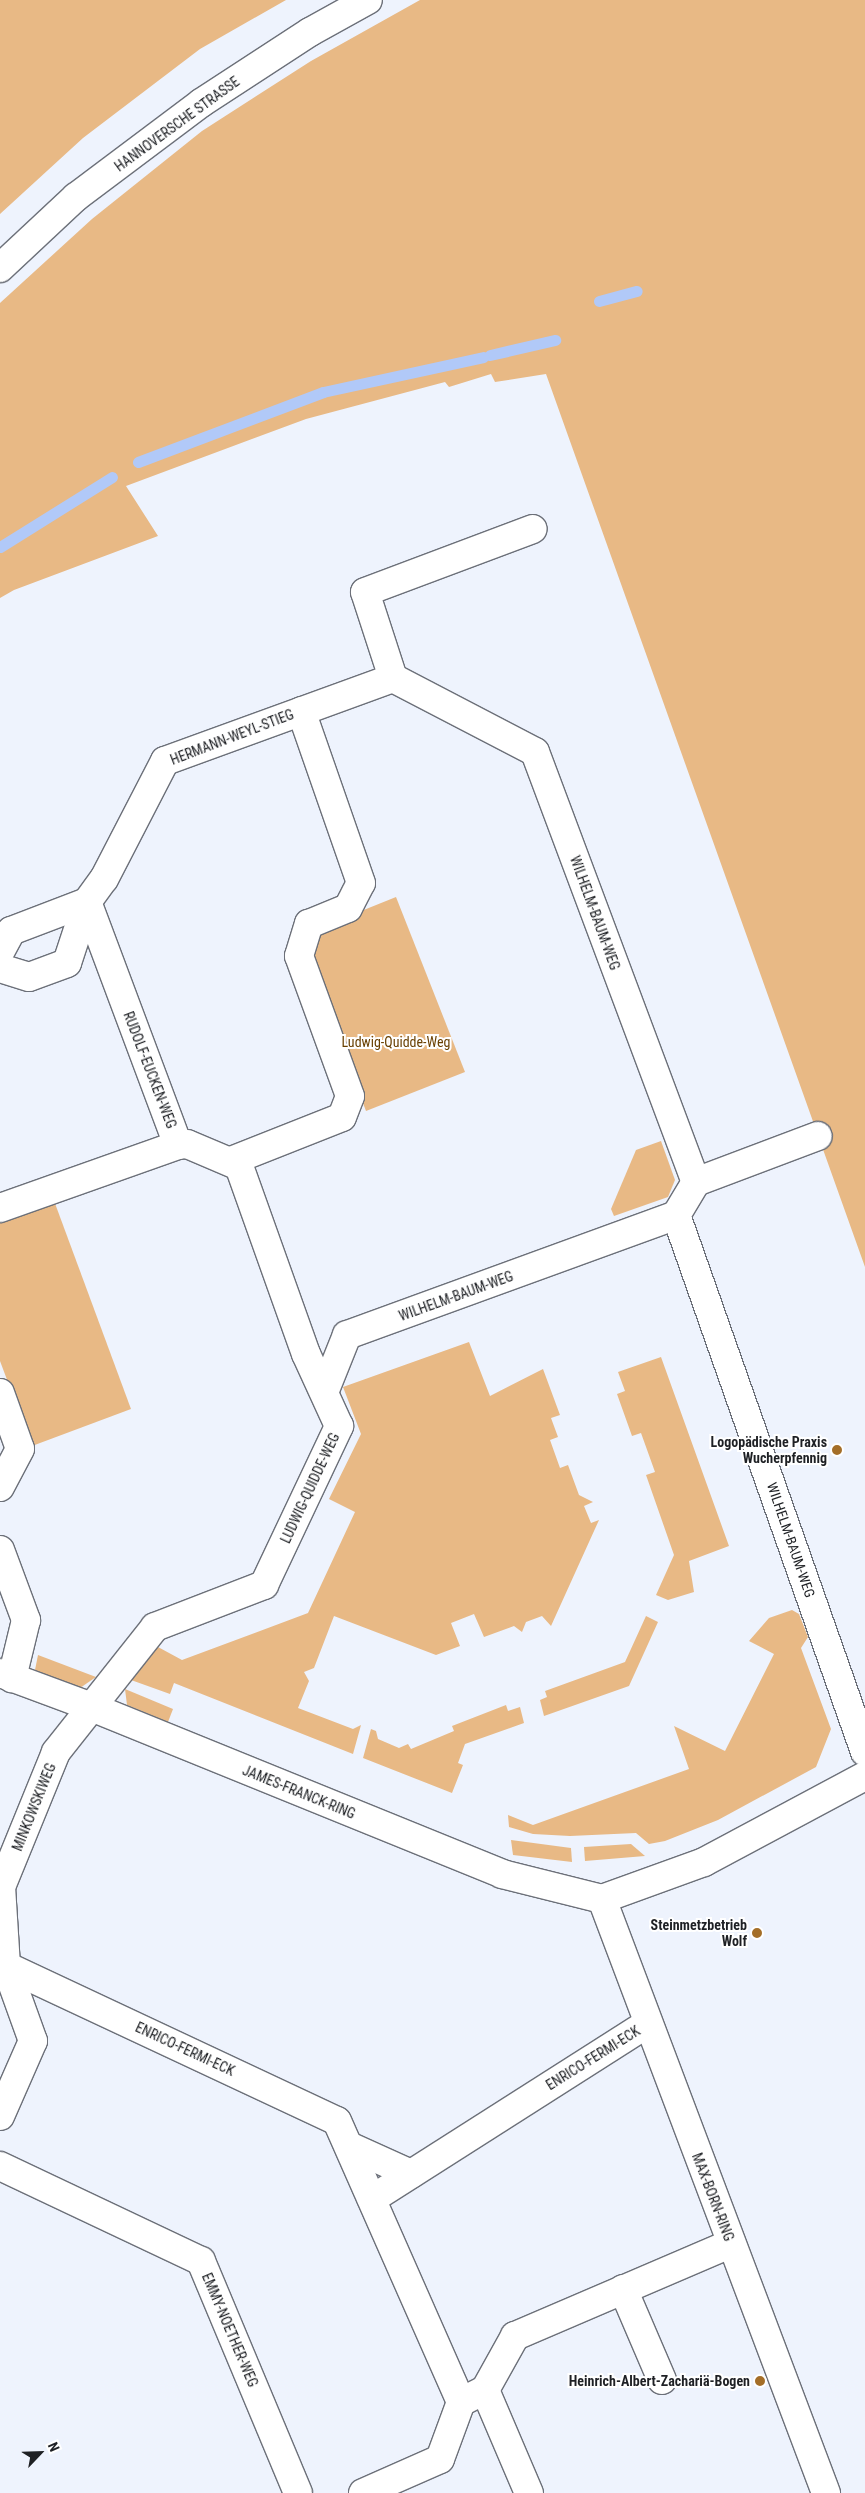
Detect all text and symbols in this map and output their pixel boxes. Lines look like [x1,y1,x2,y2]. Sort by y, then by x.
street label: HANNOVERSCHE STRASSE [111,73,243,175]
street label: HERMANN-WEYL-STIEG [168,706,296,768]
street label: WILHELM-BAUM-WEG [566,853,624,973]
street label: RUDOLF-EUCKEN-WEG [120,1009,180,1131]
park label: Ludwig-Quidde-Weg [342,1034,450,1050]
street label: WILHELM-BAUM-WEG [396,1267,516,1325]
street label: LUDWIG-QUIDDE-WEG [277,1430,343,1546]
place label: Logopädische Praxis Wucherpfennig [711,1434,827,1466]
marker: Logopädische Praxis Wucherpfennig [831,1444,843,1456]
street label: WILHELM-BAUM-WEG [763,1480,819,1600]
street label: MINKOWSKIWEG [9,1760,59,1854]
street label: JAMES-FRANCK-RING [240,1762,358,1822]
place label: Steinmetzbetrieb Wolf [651,1917,747,1950]
marker: Steinmetzbetrieb Wolf [751,1927,763,1939]
street label: ENRICO-FERMI-ECK [133,2019,237,2079]
street label: ENRICO-FERMI-ECK [543,2022,643,2094]
street label: MAX-BORN-RING [688,2151,738,2243]
street label: EMMY-NOETHER-WEG [198,2270,262,2390]
place label: Heinrich-Albert-Zachariä-Bogen [569,2373,750,2389]
marker: Heinrich-Albert-Zachariä-Bogen [754,2375,766,2387]
north arrow [15,2428,65,2478]
text: N [45,2440,63,2454]

